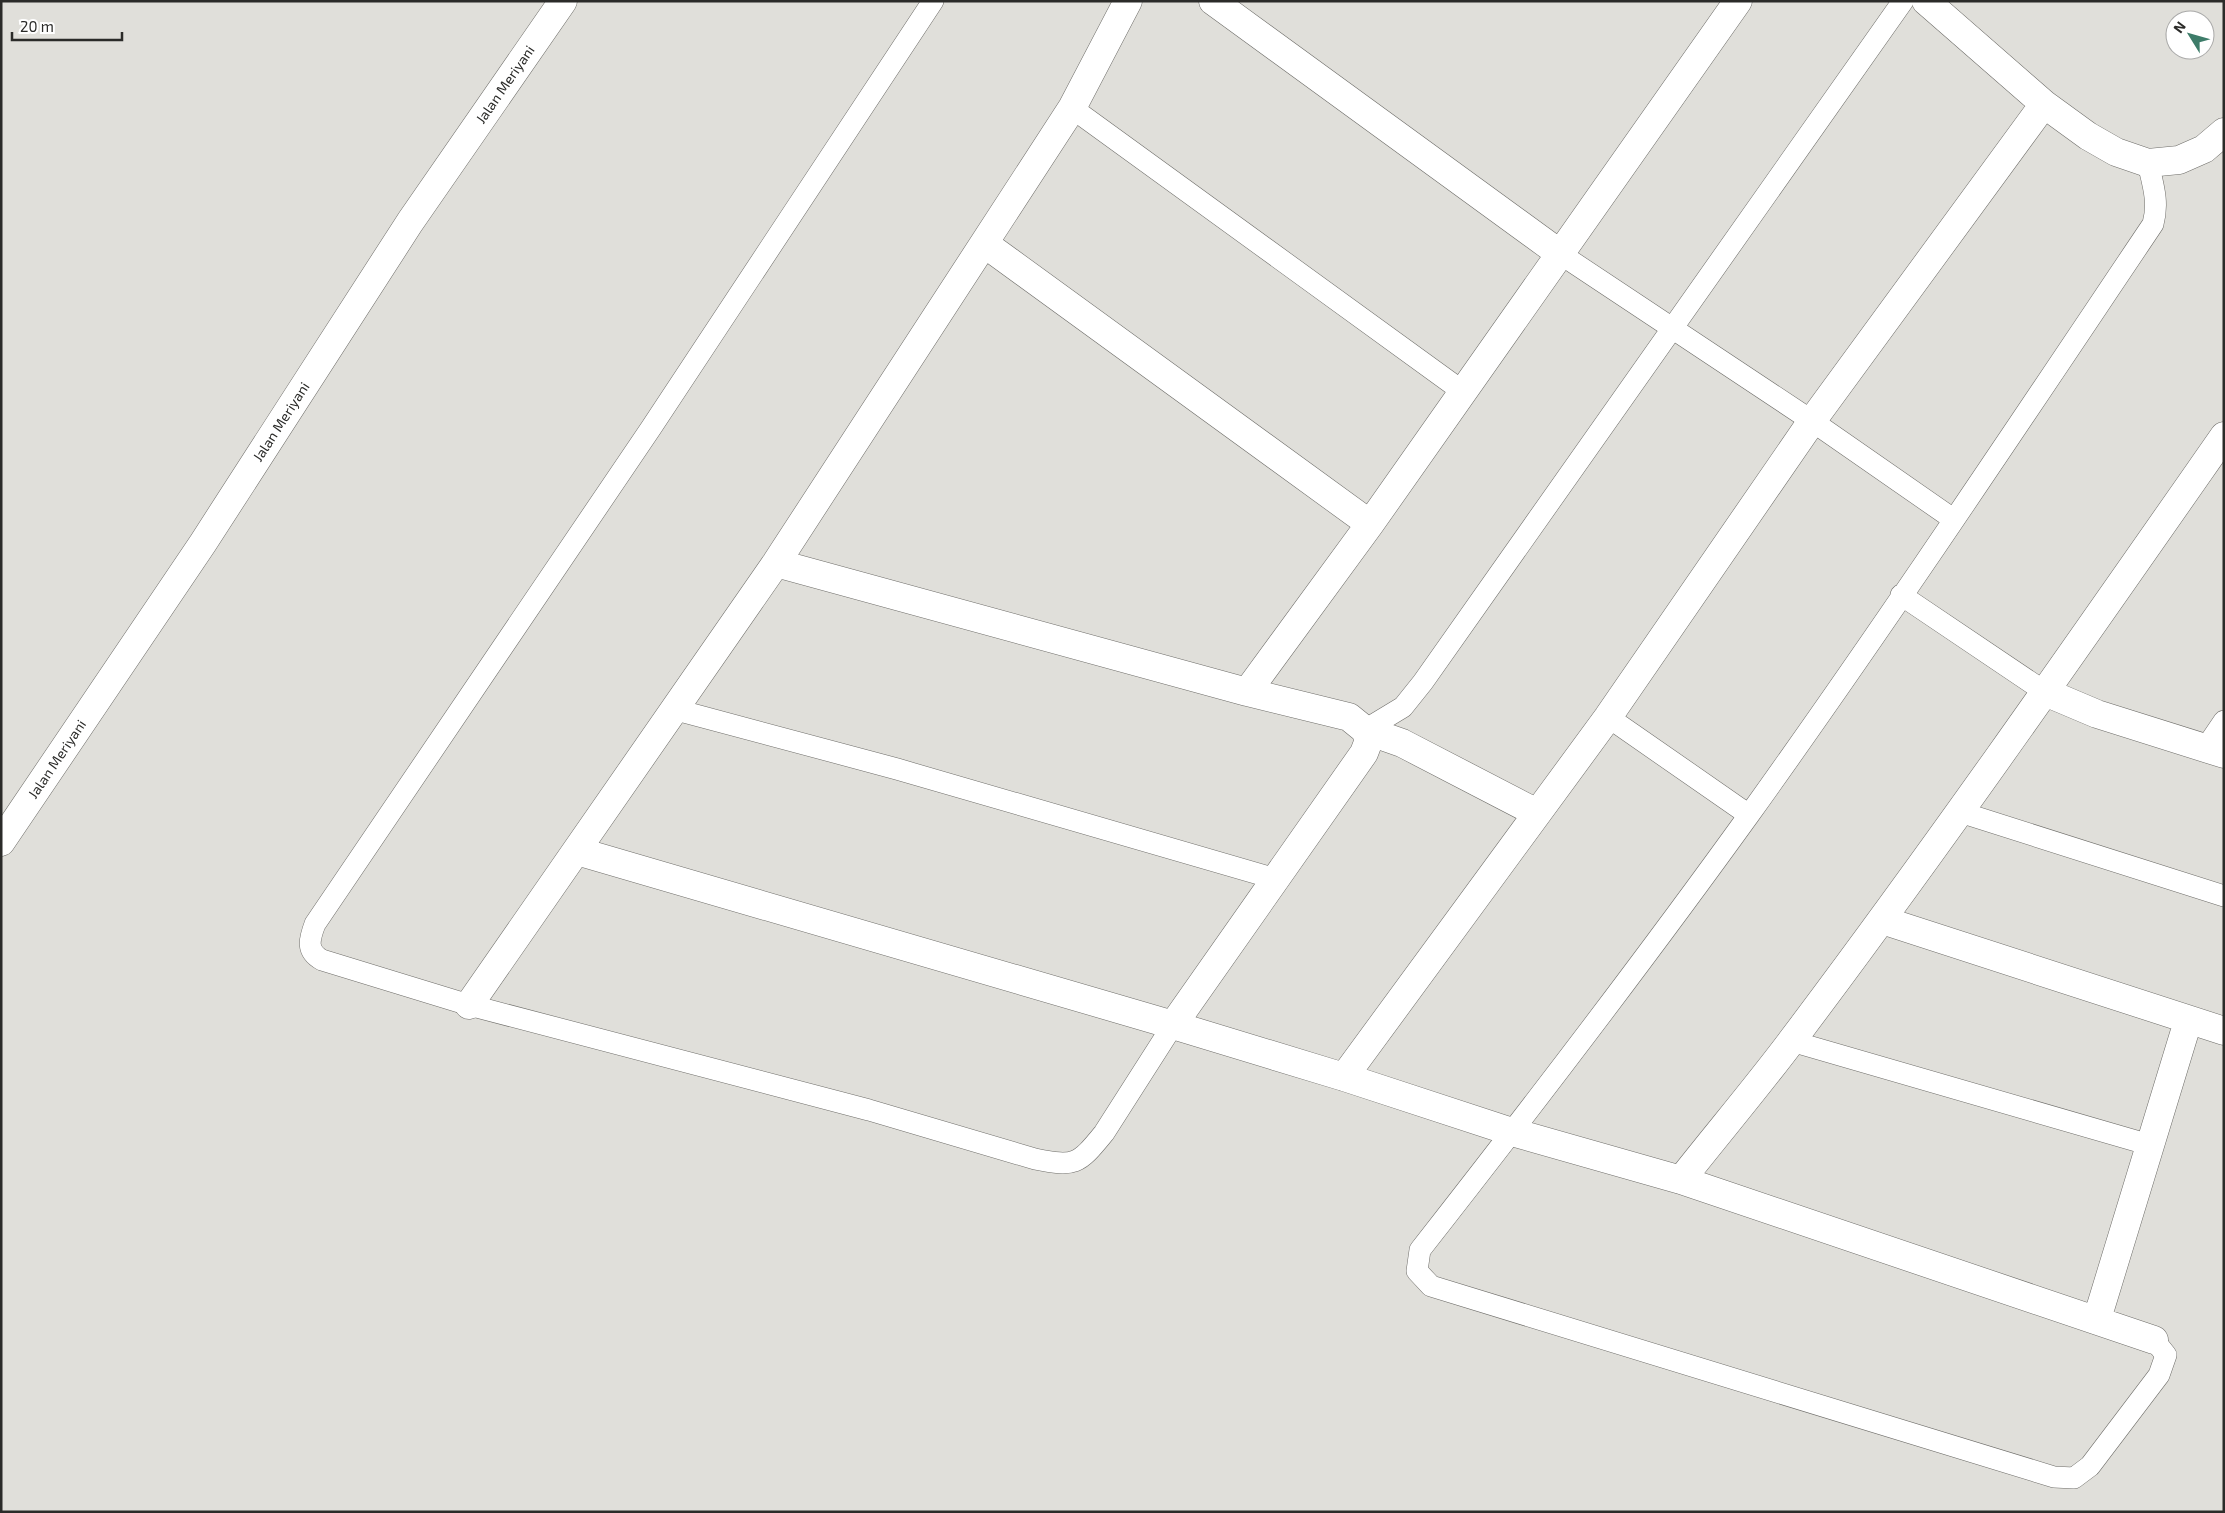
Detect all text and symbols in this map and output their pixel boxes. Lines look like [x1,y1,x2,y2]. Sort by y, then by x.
scale bar [12,10,122,42]
north arrow [2165,10,2215,60]
text: 20 m [20,17,54,35]
text: N [2169,18,2189,36]
street label: Jalan Meriyani [472,42,538,127]
street label: Jalan Meriyani [249,379,313,464]
street label: Jalan Meriyani [24,716,89,801]

